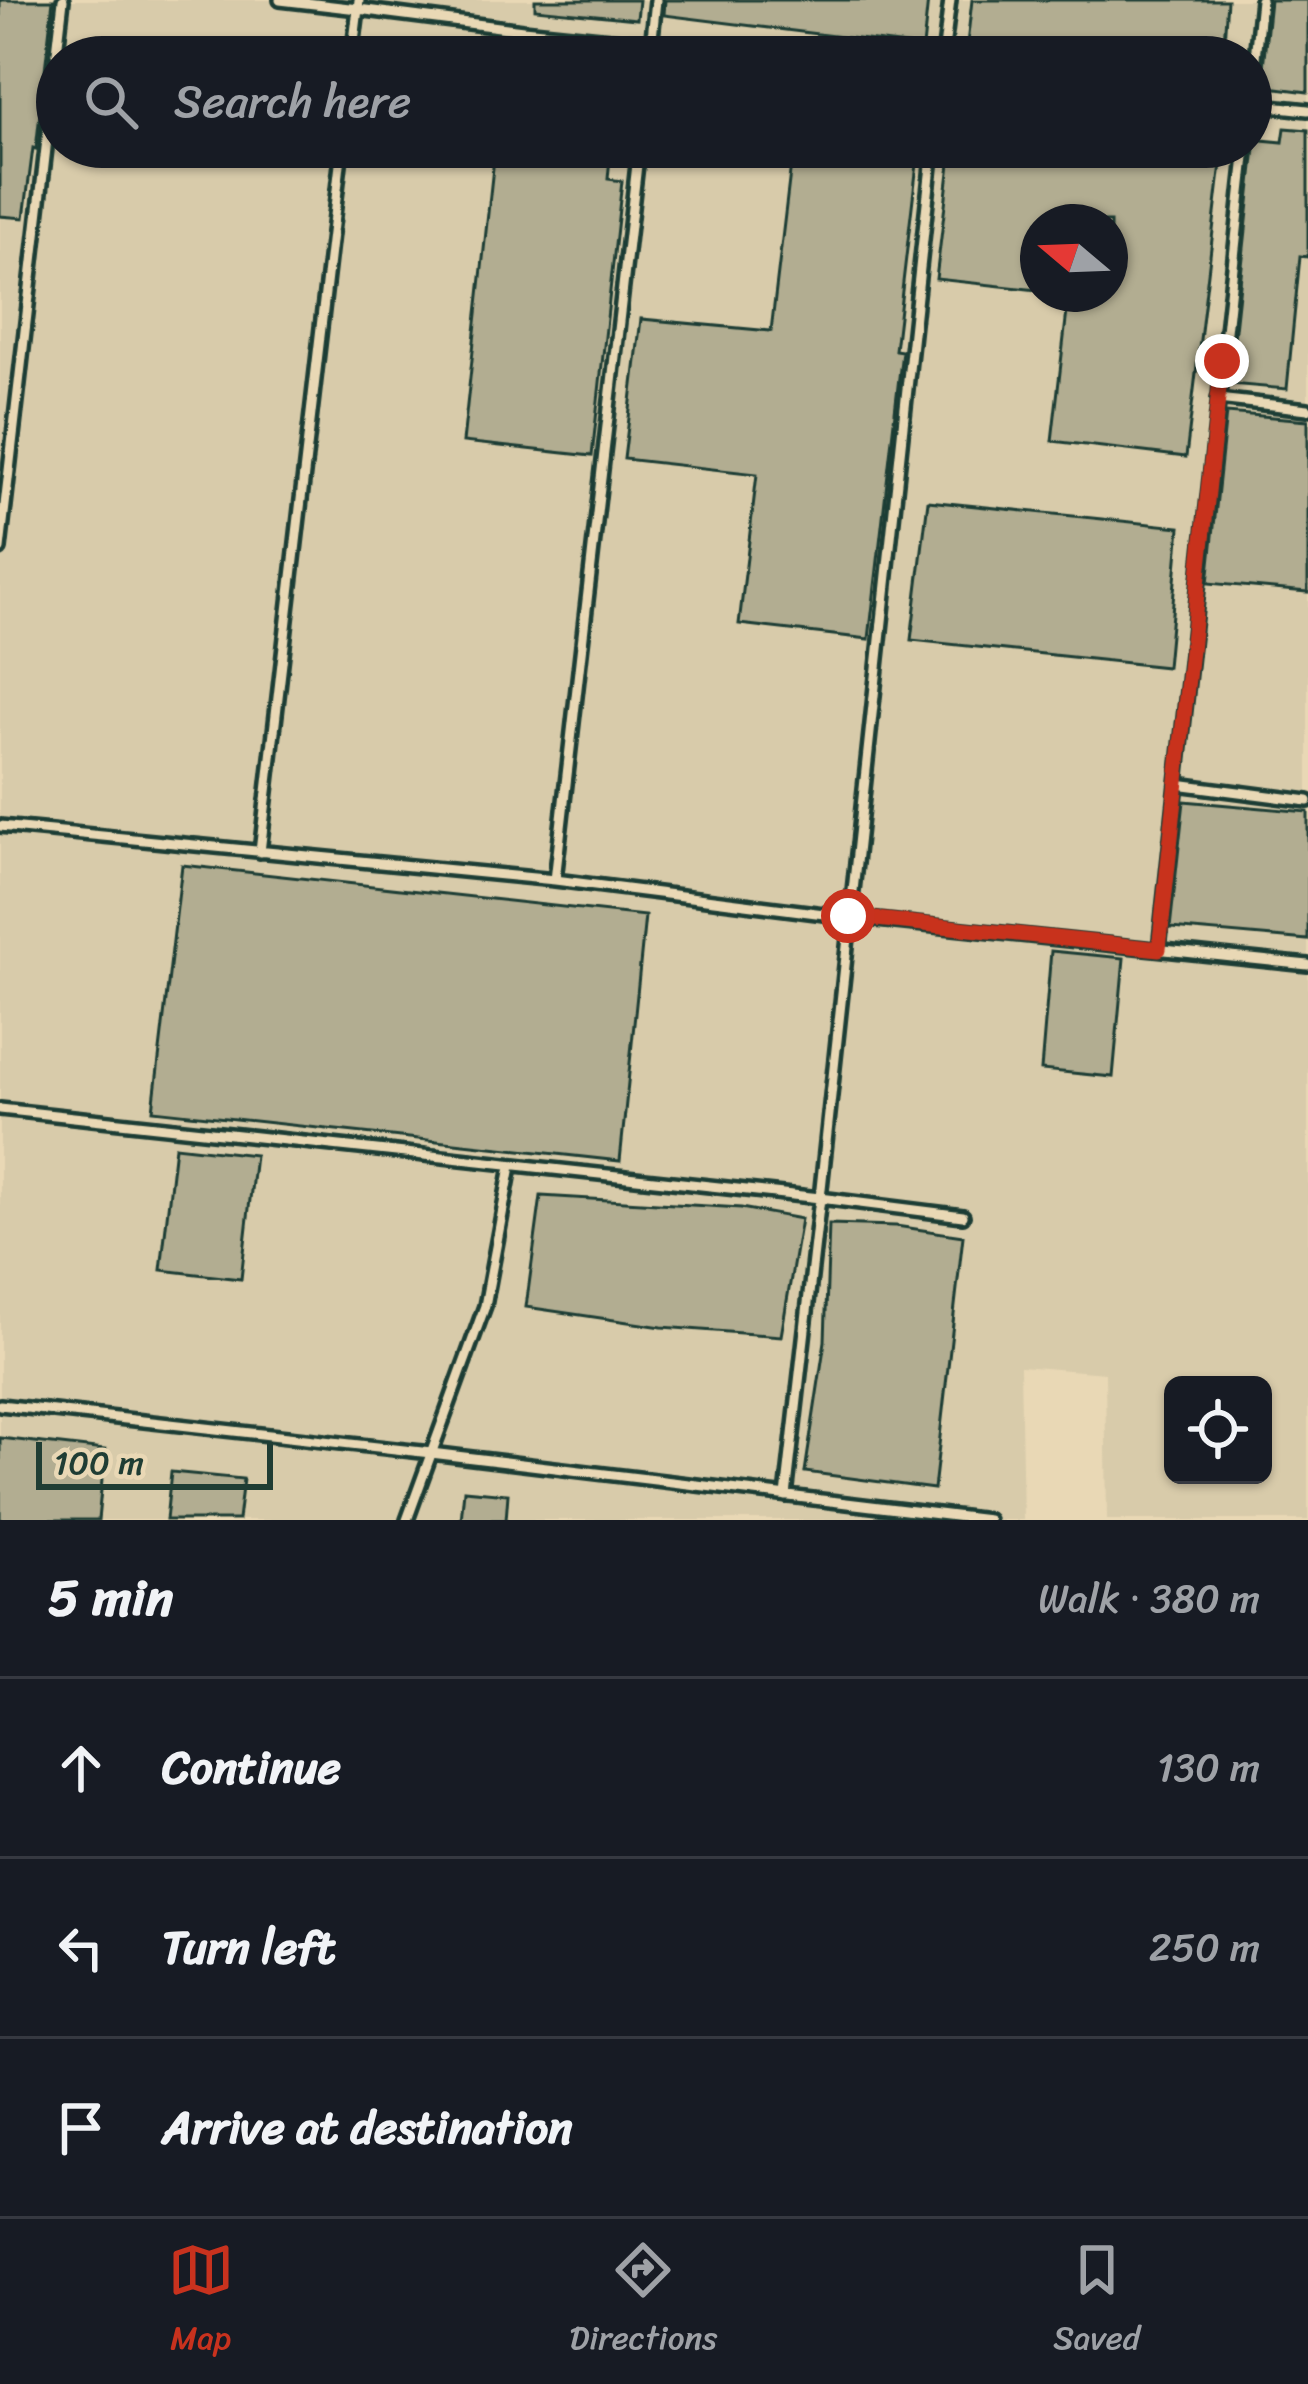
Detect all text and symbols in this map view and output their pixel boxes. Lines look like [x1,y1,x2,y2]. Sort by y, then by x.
search box [36,36,1272,168]
text: Search here [174,62,411,142]
icon: search [78,69,144,135]
north arrow [1020,204,1128,312]
route end [1195,334,1249,388]
route start [821,889,875,943]
map controls [1164,1376,1272,1484]
button: locate [1164,1376,1272,1484]
text: 100 m [54,1434,144,1492]
scale bar [36,1436,273,1489]
text: 5 min [48,1553,173,1643]
text: Walk · 380 m [1038,1564,1260,1633]
text: Continue [162,1728,341,1808]
text: 130 m [1157,1733,1260,1802]
icon: ahead [48,1735,114,1801]
text: Turn left [162,1908,335,1988]
text: 250 m [1149,1913,1260,1982]
icon: left [48,1915,114,1981]
text: Arrive at destination [162,2088,572,2168]
icon: arrive [48,2095,114,2161]
tab: Map [168,2237,234,2367]
tab: Directions [570,2237,717,2367]
tab: Saved [1053,2237,1140,2367]

